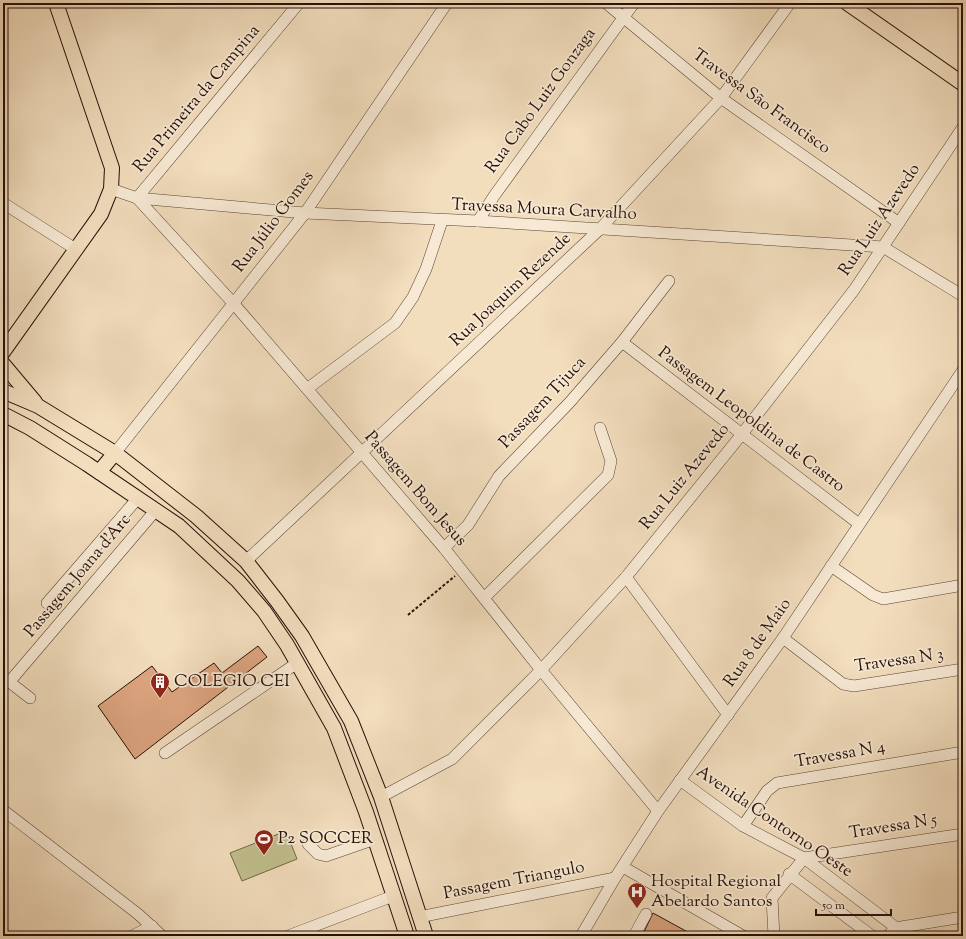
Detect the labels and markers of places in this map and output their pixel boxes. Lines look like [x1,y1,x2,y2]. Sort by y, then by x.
place label: COLEGIO CEI [174,670,290,694]
building icon: COLEGIO CEI [149,671,171,699]
place label: P2 SOCCER [278,827,374,851]
sports icon: P2 SOCCER [253,828,275,856]
place label: Hospital Regional Abelardo Santos [651,870,781,914]
hospital icon: Hospital Regional Abelardo Santos [626,881,648,909]

